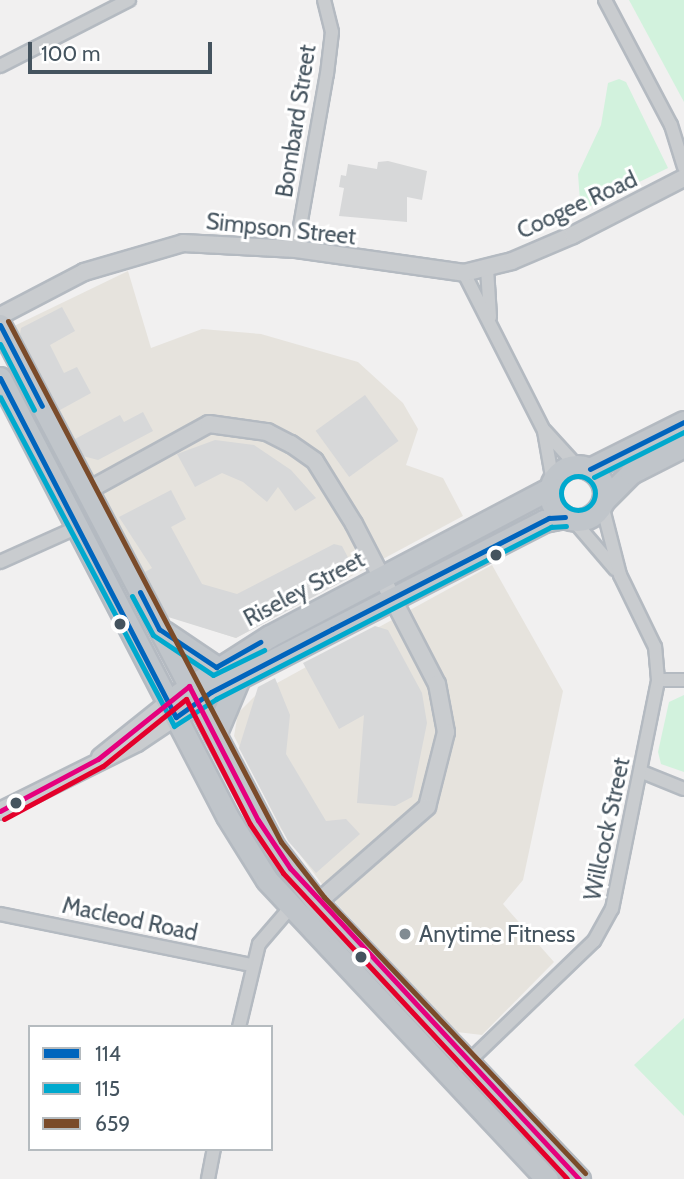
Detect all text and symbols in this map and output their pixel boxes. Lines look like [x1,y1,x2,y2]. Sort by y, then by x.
scale bar [32,28,215,72]
text: 100 m [41,41,100,66]
street label: Bombard Street [270,43,322,199]
street label: Coogee Road [513,165,641,245]
street label: Simpson Street [205,207,357,251]
street label: Riseley Street [239,546,369,632]
unlabelled marker [489,548,503,562]
unlabelled marker [113,617,127,631]
street label: Willcock Street [578,755,636,903]
unlabelled marker [9,796,23,810]
street label: Macleod Road [60,891,200,947]
place label: Anytime Fitness [419,920,575,948]
marker: Anytime Fitness [397,926,413,942]
unlabelled marker [354,950,368,964]
legend [28,1025,273,1151]
text: 114 [95,1041,121,1066]
text: 115 [95,1076,120,1101]
text: 659 [95,1111,130,1136]

